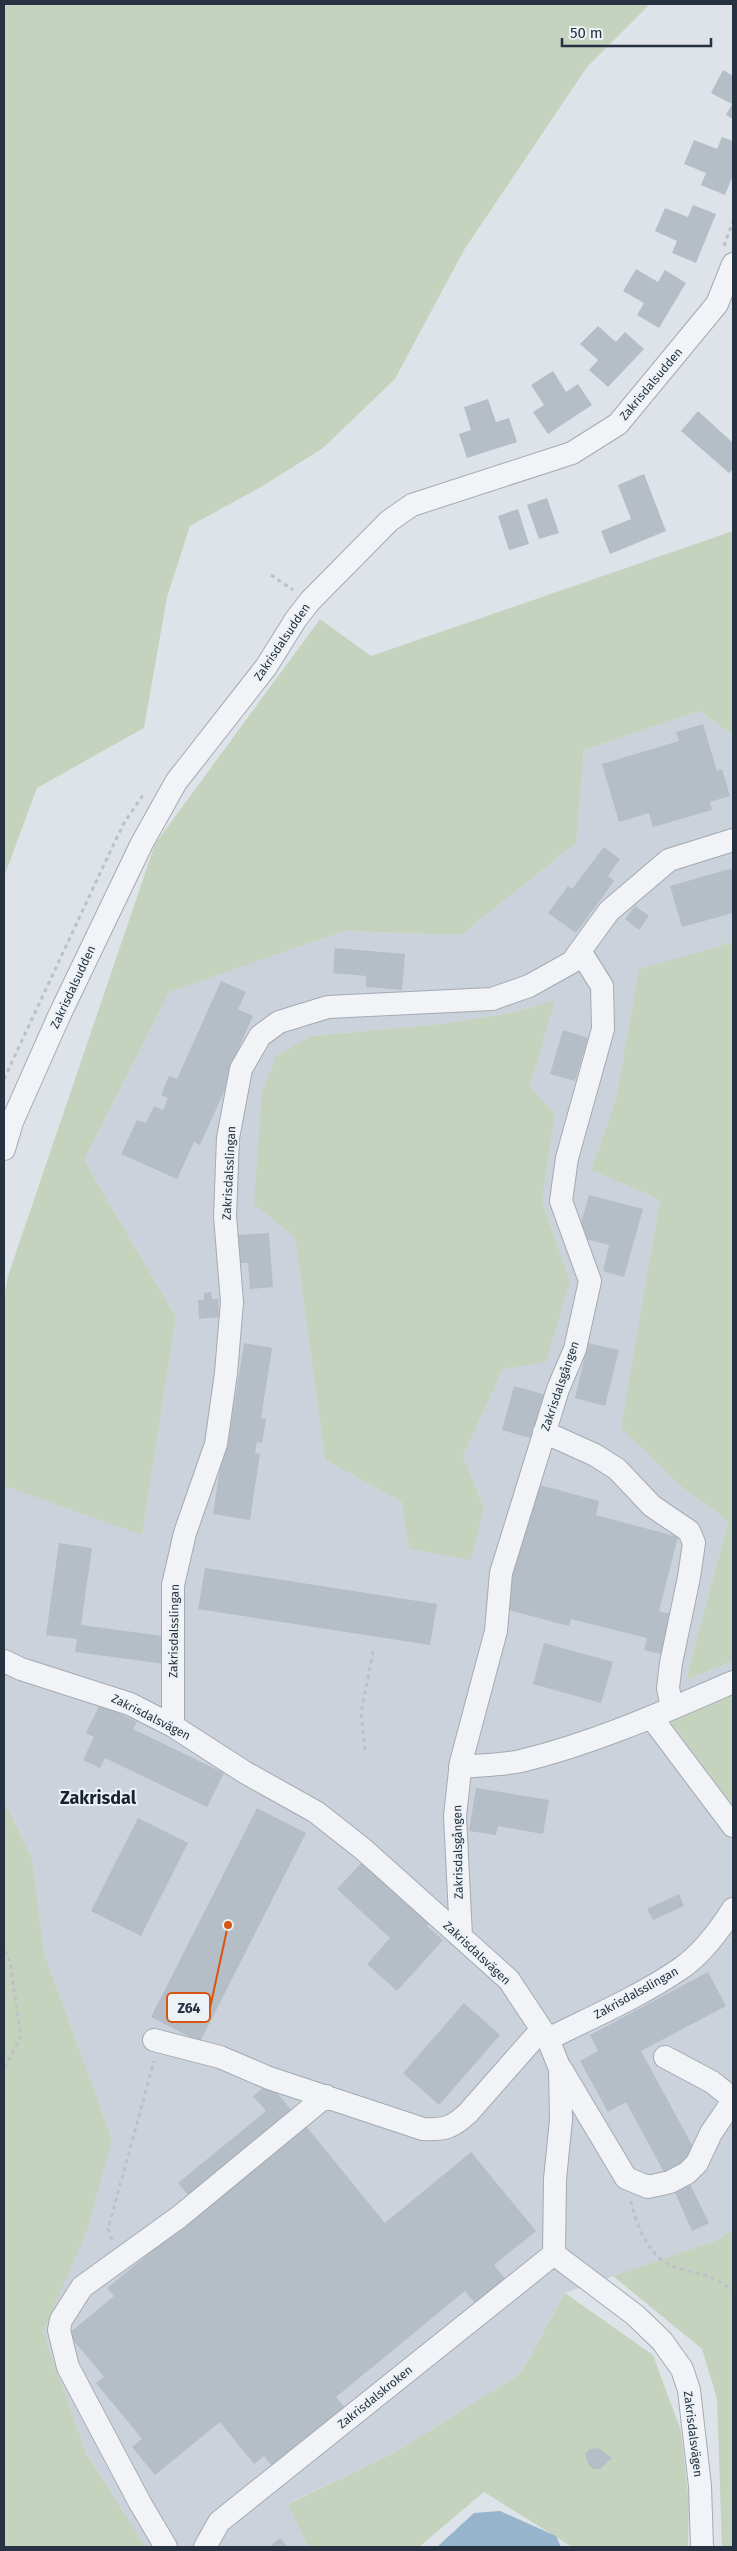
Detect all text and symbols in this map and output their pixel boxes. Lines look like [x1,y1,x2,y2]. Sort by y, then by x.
scale bar [562,15,711,47]
text: 50 m [570,24,603,42]
street label: Zakrisdalsudden [617,345,685,423]
street label: Zakrisdalsudden [251,601,313,683]
street label: Zakrisdalsudden [48,943,98,1031]
street label: Zakrisdalsslingan [220,1126,238,1220]
street label: Zakrisdalsgången [538,1339,582,1433]
street label: Zakrisdalsslingan [166,1584,182,1678]
street label: Zakrisdalsvägen [109,1691,193,1743]
district label: Zakrisdal [60,1787,137,1809]
street label: Zakrisdalsgången [450,1805,466,1899]
street label: Zakrisdalsvägen [441,1918,513,1988]
street label: Zakrisdalsslingan [591,1964,681,2022]
callout: Z64 [167,1993,210,2022]
text: Z64 [177,2000,201,2017]
street label: Zakrisdalskroken [335,2363,415,2431]
street label: Zakrisdalsvägen [681,2390,705,2478]

